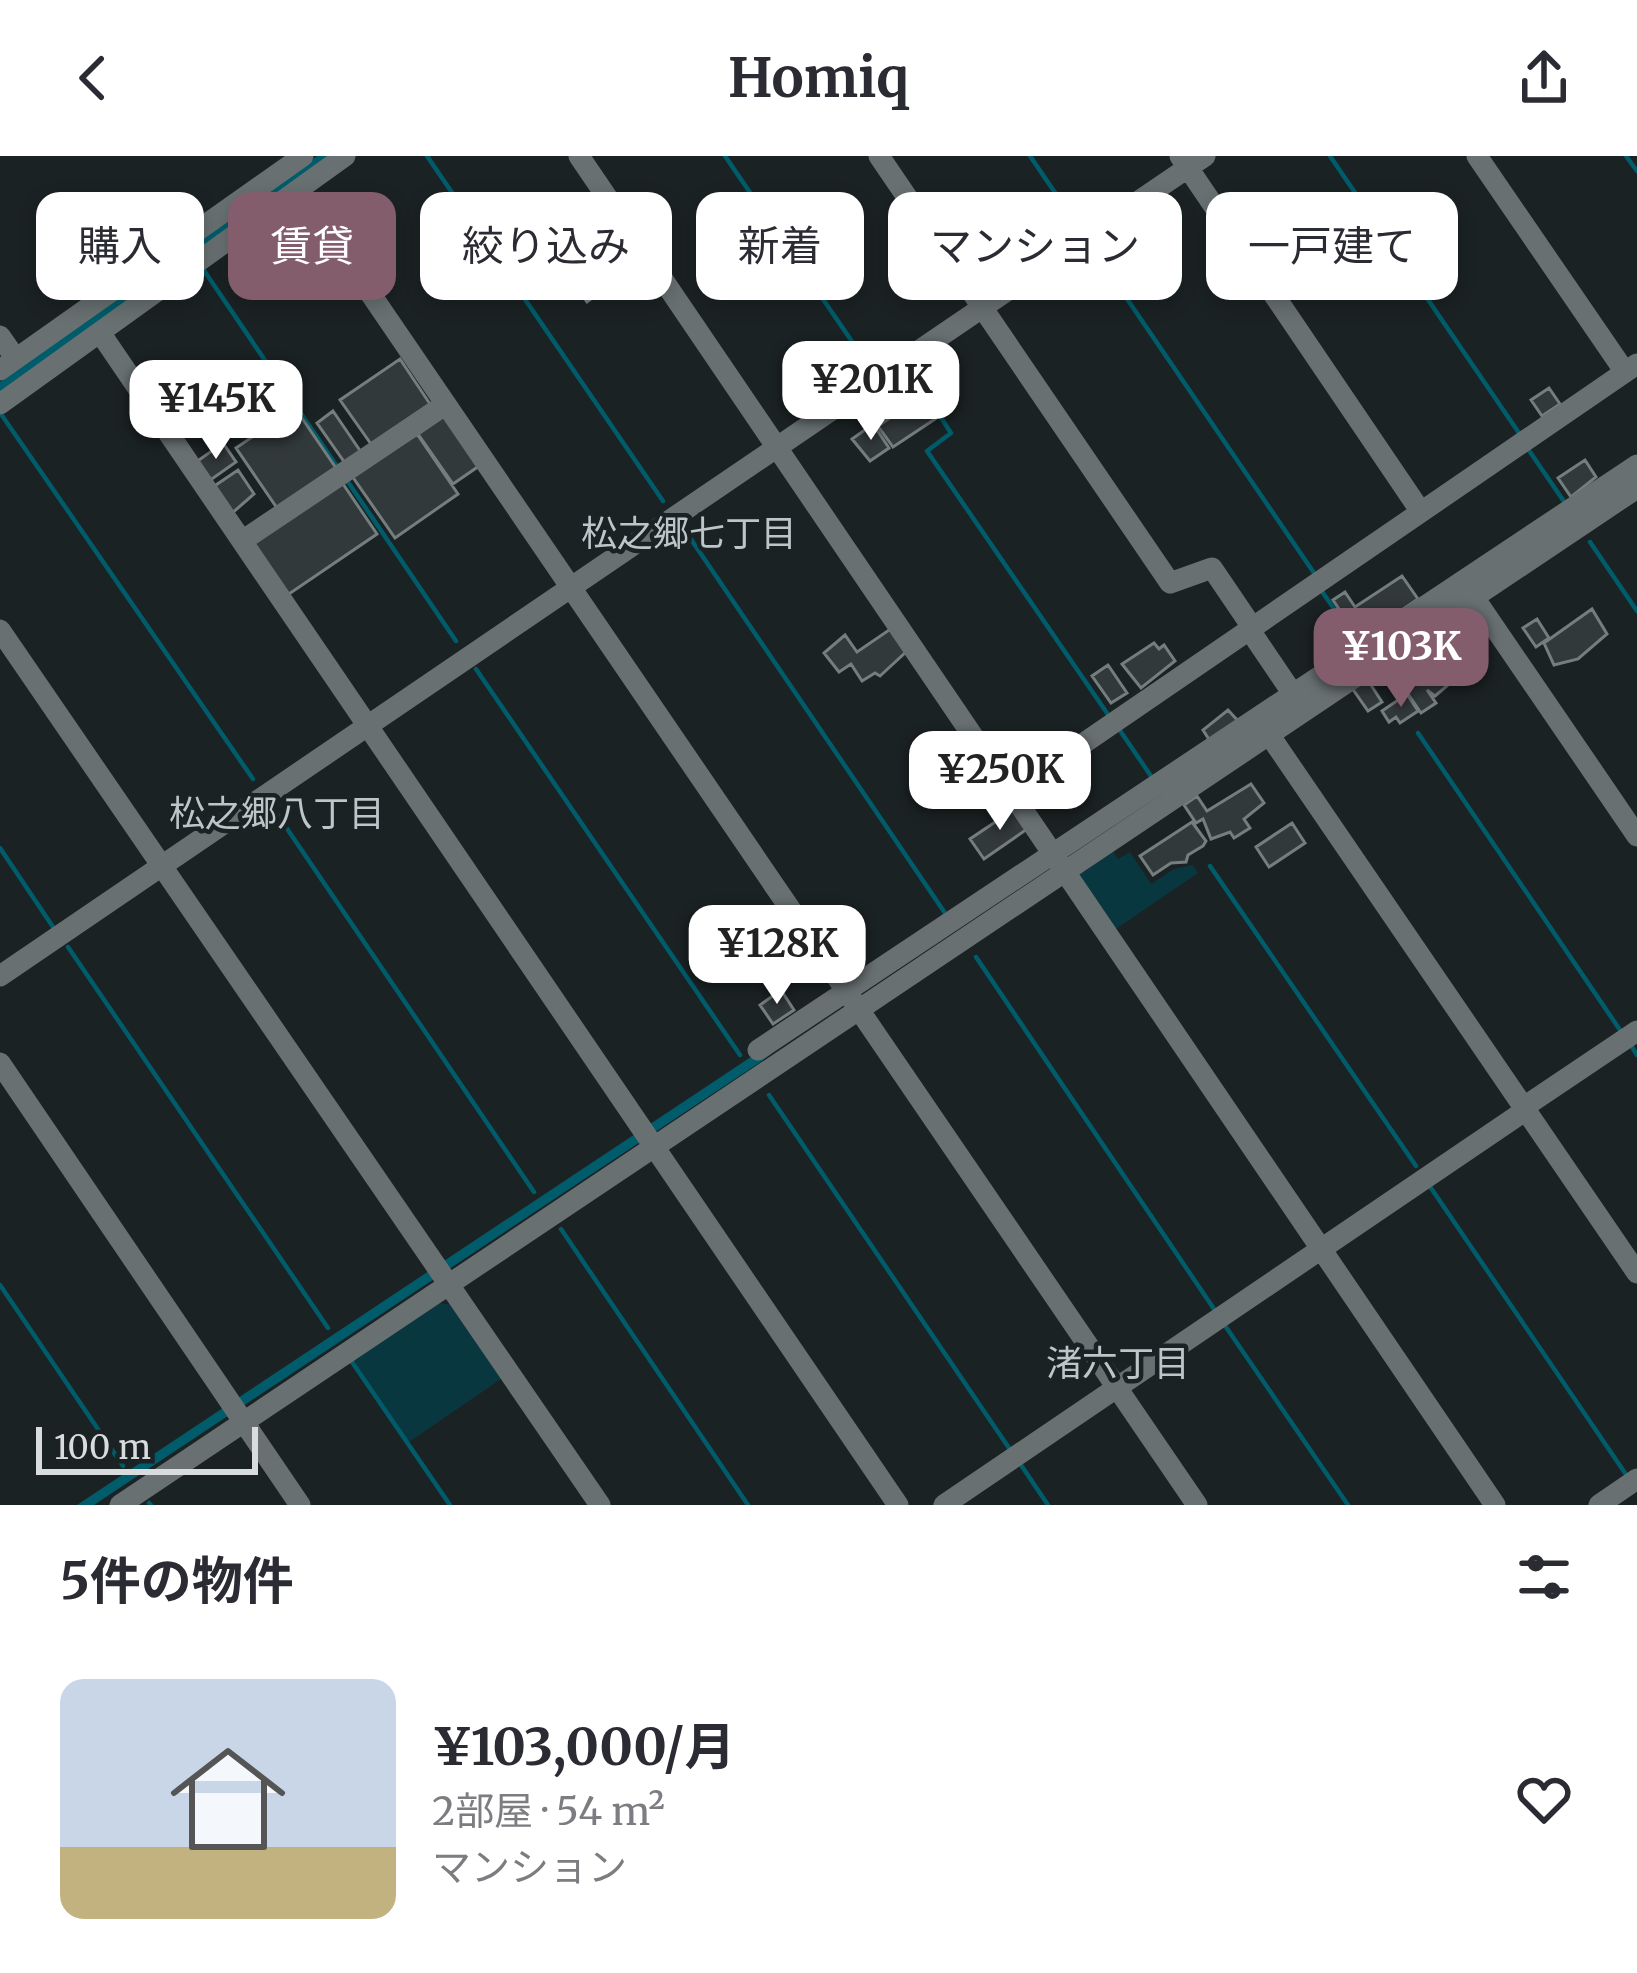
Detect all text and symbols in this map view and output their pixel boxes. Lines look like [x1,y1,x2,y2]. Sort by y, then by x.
text: Homiq [728,44,909,112]
icon: back [60,45,126,111]
icon: share [1511,45,1577,111]
chip: 購入 [36,192,204,300]
chip: 賃貸 [228,192,396,300]
chip: 絞り込み [420,192,672,300]
chip: 新着 [696,192,864,300]
chip: マンション [888,192,1182,300]
chip: 一戸建て [1206,192,1458,300]
pin: ¥201K [787,341,955,443]
text: ¥201K [809,355,933,404]
pin: ¥145K [132,360,300,462]
text: ¥145K [157,374,275,423]
district label: 松之郷七丁目 [581,511,797,556]
pin: ¥103K [1317,608,1485,710]
text: ¥103K [1341,622,1461,671]
pin: ¥250K [916,731,1084,833]
text: ¥250K [936,745,1064,794]
district label: 松之郷八丁目 [169,791,385,836]
pin: ¥128K [693,905,861,1007]
text: ¥128K [716,919,838,968]
district label: 渚六丁目 [1046,1341,1190,1386]
scale bar [36,1421,258,1474]
text: 100 m [54,1427,151,1468]
icon: filters [1511,1544,1577,1610]
text: 5件の物件 [60,1549,294,1613]
text: ¥103,000/月 [432,1715,736,1779]
icon: home [156,1727,300,1871]
icon: heart [1511,1766,1577,1832]
text: 2部屋 · 54 m² [432,1787,665,1836]
text: マンション [432,1843,627,1892]

